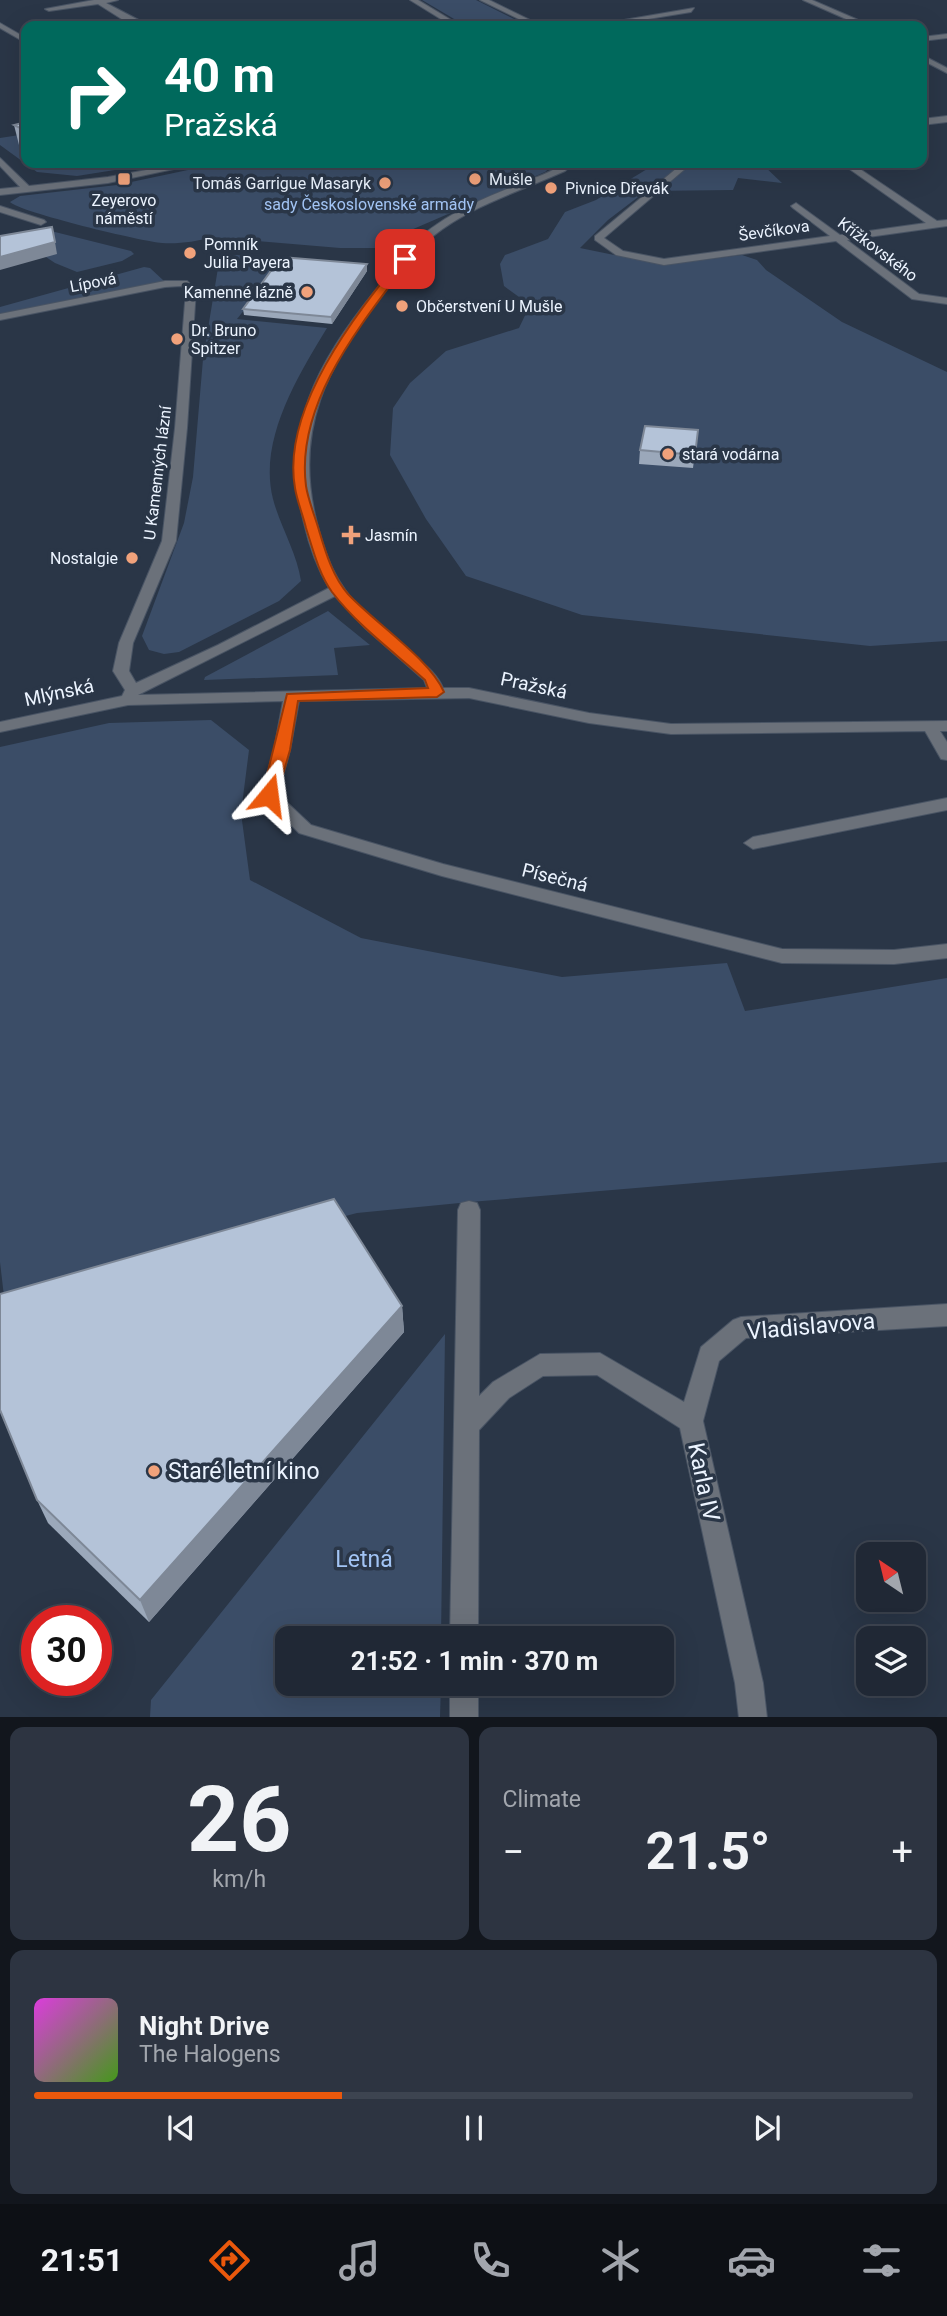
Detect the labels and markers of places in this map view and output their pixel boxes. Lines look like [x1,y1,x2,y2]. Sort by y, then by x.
place label: Mušle [489,170,532,189]
marker: Zeyerovo náměstí [116,171,132,187]
marker: Mušle [467,171,483,187]
place label: Tomáš Garrigue Masaryk [193,174,372,193]
marker: Tomáš Garrigue Masaryk [377,175,393,191]
place label: Pivnice Dřevák [565,179,670,198]
marker: Pivnice Dřevák [543,180,559,196]
place label: Zeyerovo náměstí [92,191,156,228]
pin [375,229,435,289]
place label: Pomník Julia Payera [204,235,290,272]
marker: Pomník Julia Payera [182,245,198,261]
place label: Kamenné lázně [184,283,293,302]
marker: Kamenné lázně [299,284,315,300]
place label: Občerstvení U Mušle [416,297,562,316]
marker: Občerstvení U Mušle [394,298,410,314]
place label: Dr. Bruno Spitzer [191,321,256,358]
marker: Dr. Bruno Spitzer [169,331,185,347]
place label: stará vodárna [682,445,779,464]
marker: stará vodárna [660,446,676,462]
place label: Jasmín [365,526,418,545]
marker: Jasmín [343,527,359,543]
place label: Nostalgie [50,549,118,568]
marker: Nostalgie [124,550,140,566]
place label: Staré letní kino [168,1458,320,1485]
marker: Staré letní kino [146,1463,162,1479]

